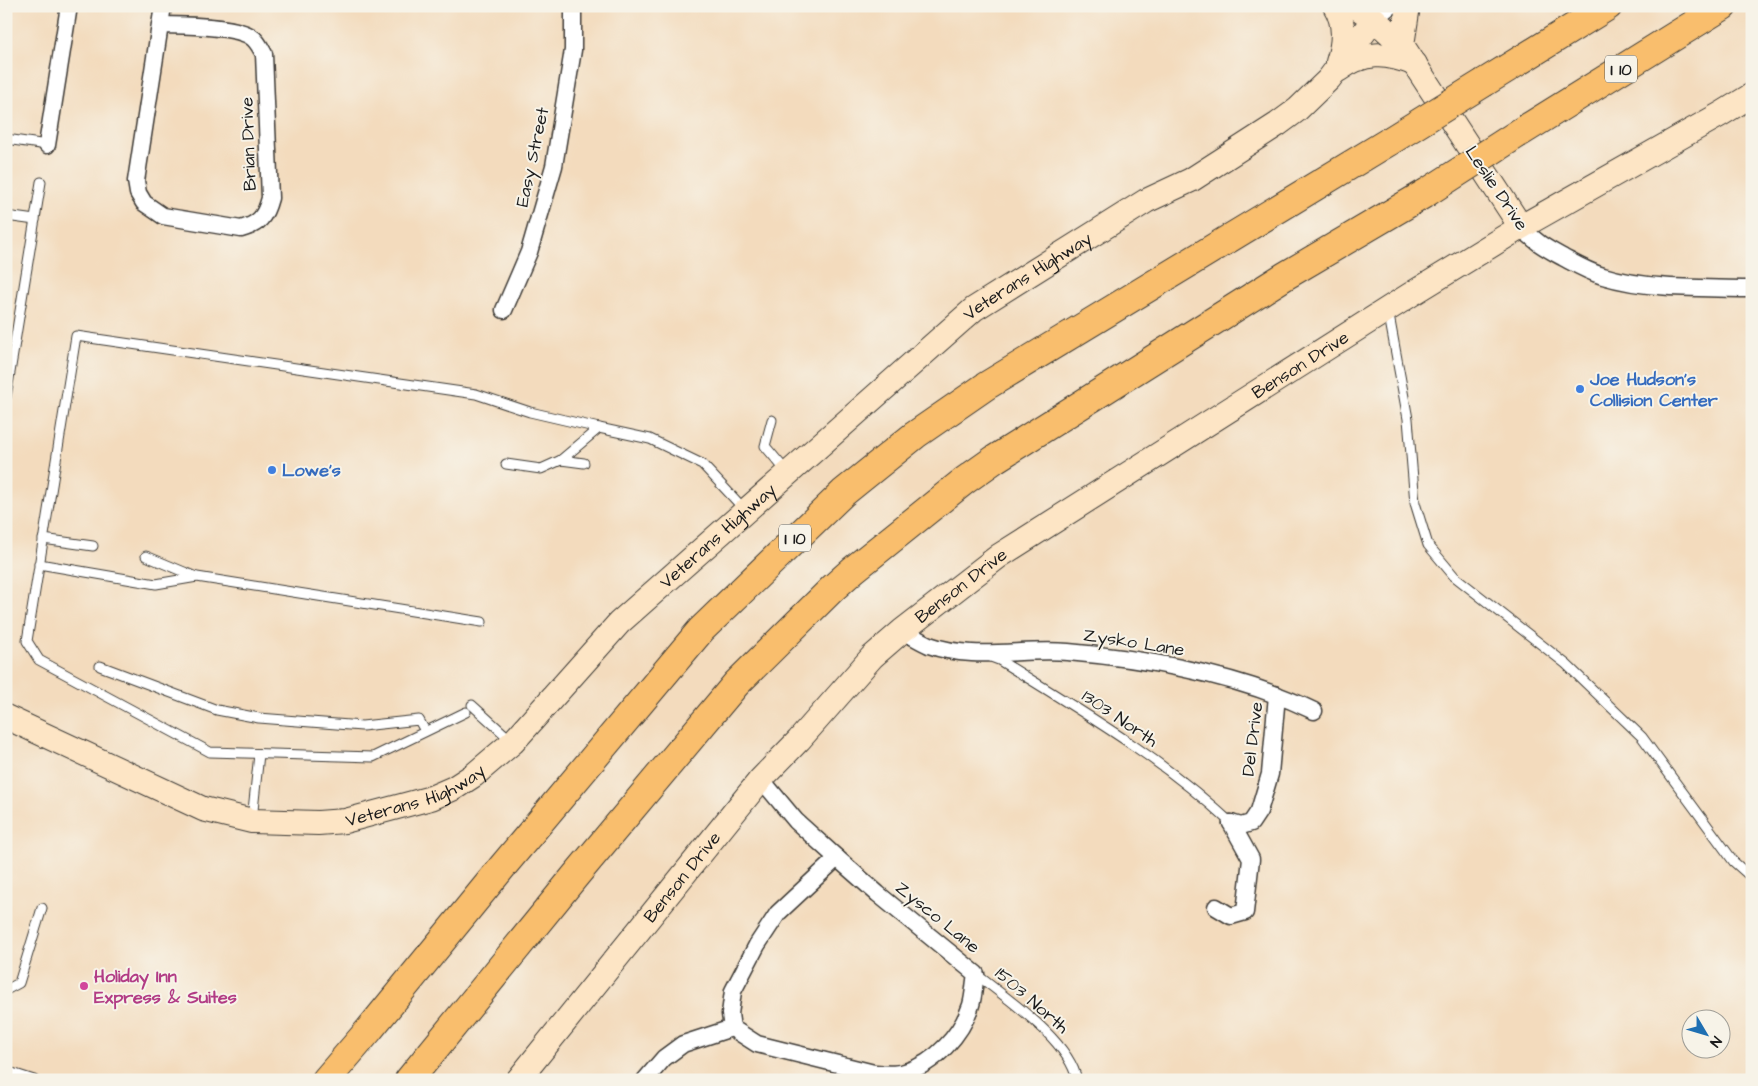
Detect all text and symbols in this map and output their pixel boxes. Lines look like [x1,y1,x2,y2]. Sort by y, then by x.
road number: I 10 [1605,56,1637,82]
street label: Brian Drive [234,96,263,191]
street label: Easy Street [510,104,556,210]
street label: Leslie Drive [1459,141,1534,236]
street label: Veterans Highway [958,226,1097,326]
street label: Benson Drive [1247,325,1354,405]
place label: Joe Hudson's Collision Center [1589,367,1718,413]
marker: Joe Hudson's Collision Center [1574,383,1586,395]
place label: Lowe's [282,458,341,483]
marker: Lowe's [266,464,278,476]
street label: Veterans Highway [654,478,782,595]
road number: I 10 [779,524,811,552]
street label: Benson Drive [910,542,1012,629]
street label: Zysko Lane [1082,622,1186,664]
street label: 1303 North [1077,684,1163,753]
street label: Del Drive [1236,700,1269,778]
street label: Veterans Highway [343,759,492,833]
street label: Benson Drive [638,826,727,928]
street label: Zysco Lane [890,876,985,960]
street label: 1503 North [989,961,1074,1039]
place label: Holiday Inn Express & Suites [94,964,237,1010]
marker: Holiday Inn Express & Suites [78,980,90,992]
north arrow [1680,1008,1730,1058]
text: N [1705,1032,1726,1051]

